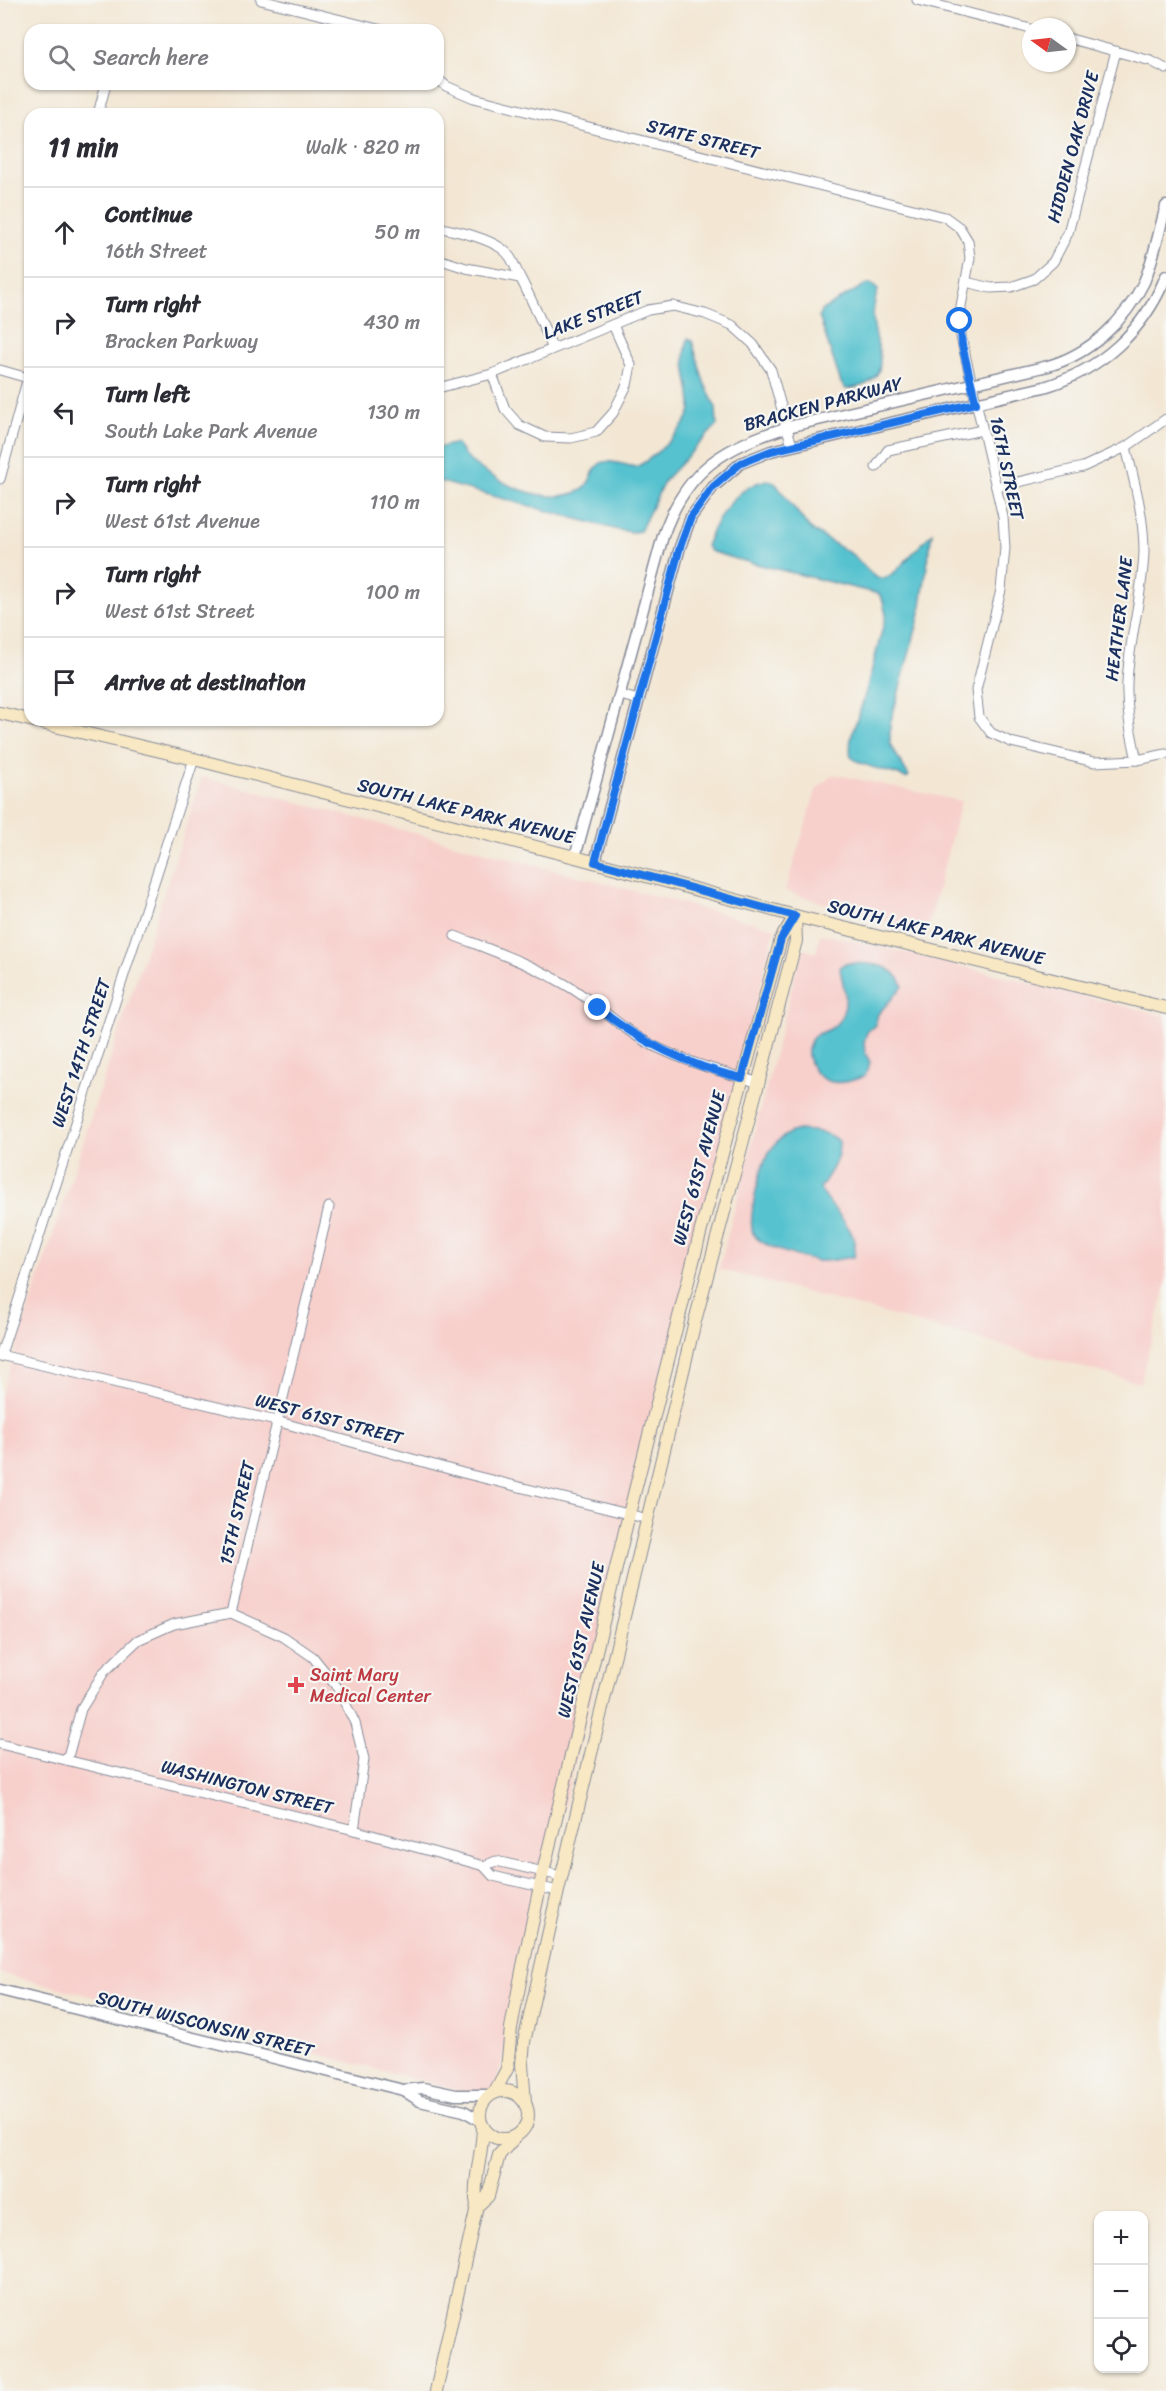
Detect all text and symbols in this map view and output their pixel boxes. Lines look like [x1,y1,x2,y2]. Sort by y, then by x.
north arrow [1022,18,1076,72]
search box [24,24,444,90]
text: Search here [93,38,209,77]
icon: search [45,41,78,74]
street label: HIDDEN OAK DRIVE [1037,67,1109,226]
street label: STATE STREET [643,109,764,169]
text: 11 min [48,124,118,170]
text: Walk · 820 m [306,130,420,165]
text: Continue [105,195,193,234]
text: 50 m [375,215,420,250]
icon: ahead [48,216,81,249]
text: 16th Street [105,234,207,269]
street label: LAKE STREET [538,281,649,349]
text: Turn right [105,285,200,324]
text: 430 m [363,305,420,340]
icon: right [48,306,81,339]
route start [946,307,972,333]
text: Bracken Parkway [105,324,258,359]
street label: BRACKEN PARKWAY [740,367,907,441]
text: Turn left [105,375,190,414]
text: 130 m [367,395,420,430]
icon: left [48,396,81,429]
street label: 16TH STREET [980,413,1034,524]
text: South Lake Park Avenue [105,414,318,449]
text: Turn right [105,465,200,504]
text: 110 m [370,485,420,520]
icon: right [48,486,81,519]
text: West 61st Avenue [105,504,260,539]
street label: HEATHER LANE [1095,554,1143,683]
text: Turn right [105,555,200,594]
text: 100 m [366,575,420,610]
icon: right [48,576,81,609]
text: West 61st Street [105,594,255,629]
text: Arrive at destination [105,663,306,702]
icon: arrive [48,666,81,699]
street label: SOUTH LAKE PARK AVENUE [354,769,579,854]
street label: SOUTH LAKE PARK AVENUE [824,890,1049,975]
street label: WEST 14TH STREET [42,974,120,1131]
route end [584,994,610,1020]
street label: WEST 61ST AVENUE [663,1086,735,1249]
street label: WEST 61ST STREET [252,1384,407,1454]
street label: 15TH STREET [210,1457,265,1568]
street label: WEST 61ST AVENUE [548,1558,615,1721]
place label: Saint Mary Medical Center [310,1659,433,1712]
marker: Saint Mary Medical Center [287,1676,305,1694]
street label: WASHINGTON STREET [158,1750,338,1824]
street label: SOUTH WISCONSIN STREET [93,1981,318,2067]
map controls [1094,2211,1148,2373]
button: + [1094,2211,1148,2265]
button: − [1094,2265,1148,2319]
button: locate [1094,2319,1148,2373]

